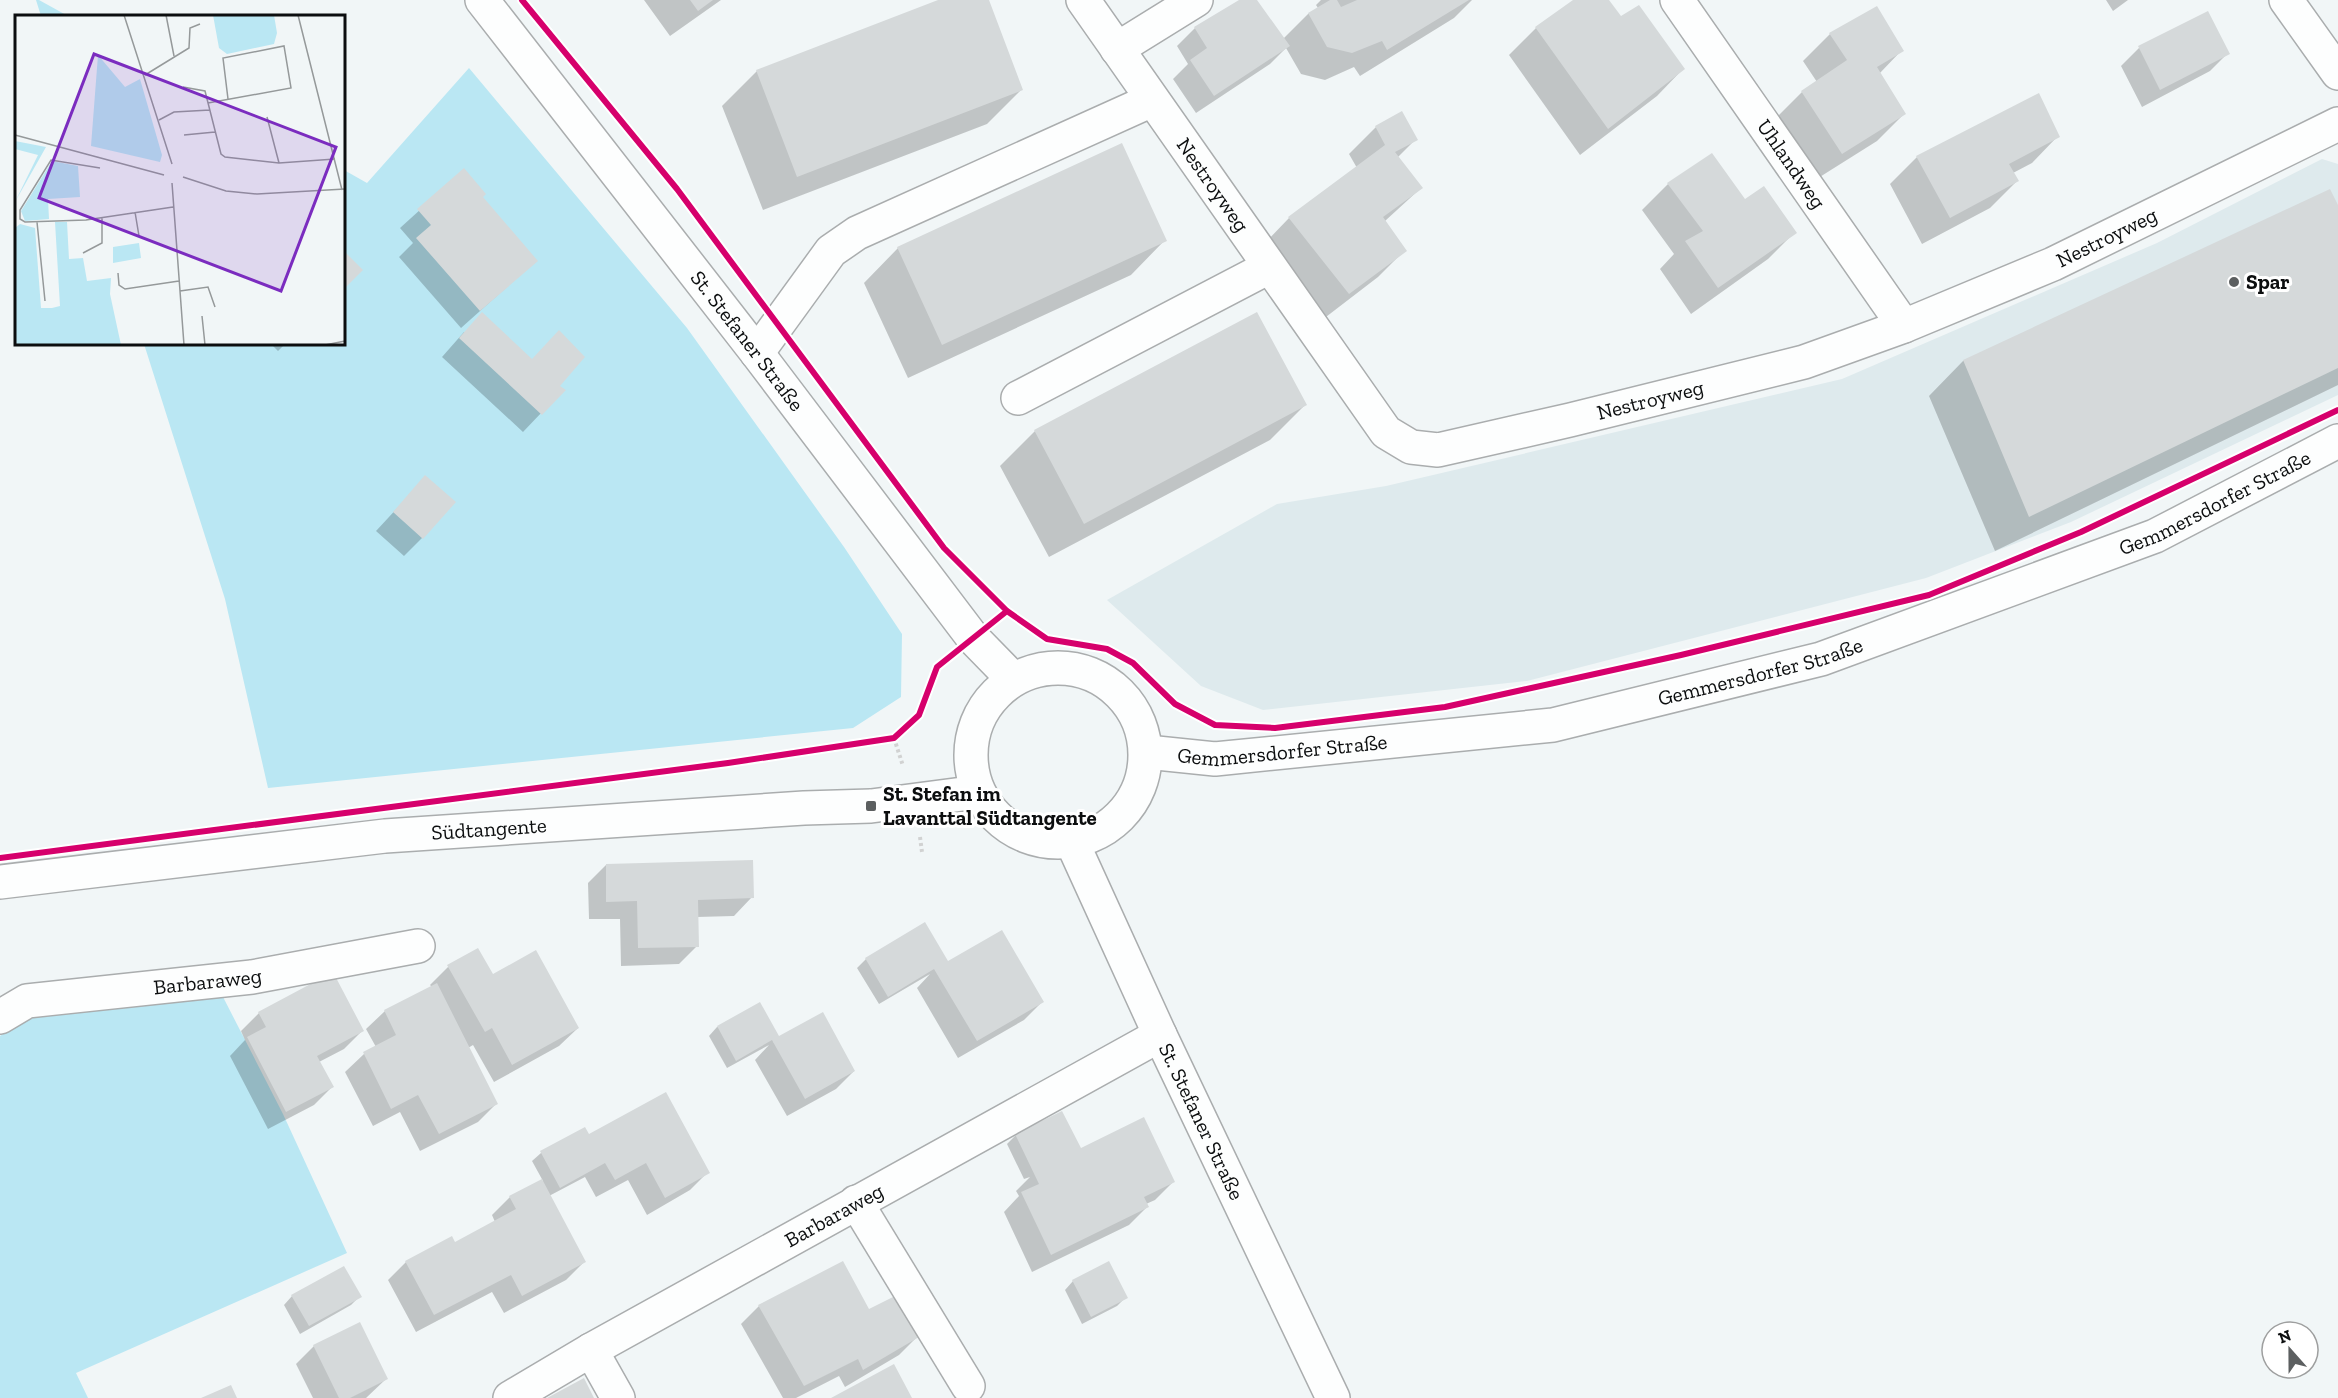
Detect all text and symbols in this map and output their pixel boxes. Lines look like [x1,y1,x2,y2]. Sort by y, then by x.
inset map [15,15,345,345]
street label: Uhlandweg [1752,114,1832,214]
street label: Nestroyweg [1172,133,1255,237]
street label: Nestroyweg [2052,202,2161,272]
street label: St. Stefaner Straße [686,265,810,416]
place label: Spar [2246,269,2290,294]
marker: Spar [2227,275,2241,289]
street label: Nestroyweg [1594,374,1707,425]
street label: Gemmersdorfer Straße [2115,444,2315,560]
street label: Gemmersdorfer Straße [1655,632,1866,711]
street label: Gemmersdorfer Straße [1176,729,1389,771]
place label: St. Stefan im Lavanttal Südtangente [883,781,1097,830]
marker: St. Stefan im Lavanttal Südtangente [864,799,878,813]
street label: Südtangente [430,812,548,845]
street label: Barbaraweg [152,962,264,999]
street label: St. Stefaner Straße [1154,1039,1250,1204]
street label: Barbaraweg [780,1177,888,1252]
north arrow [2260,1320,2320,1380]
text: N [2276,1325,2294,1348]

